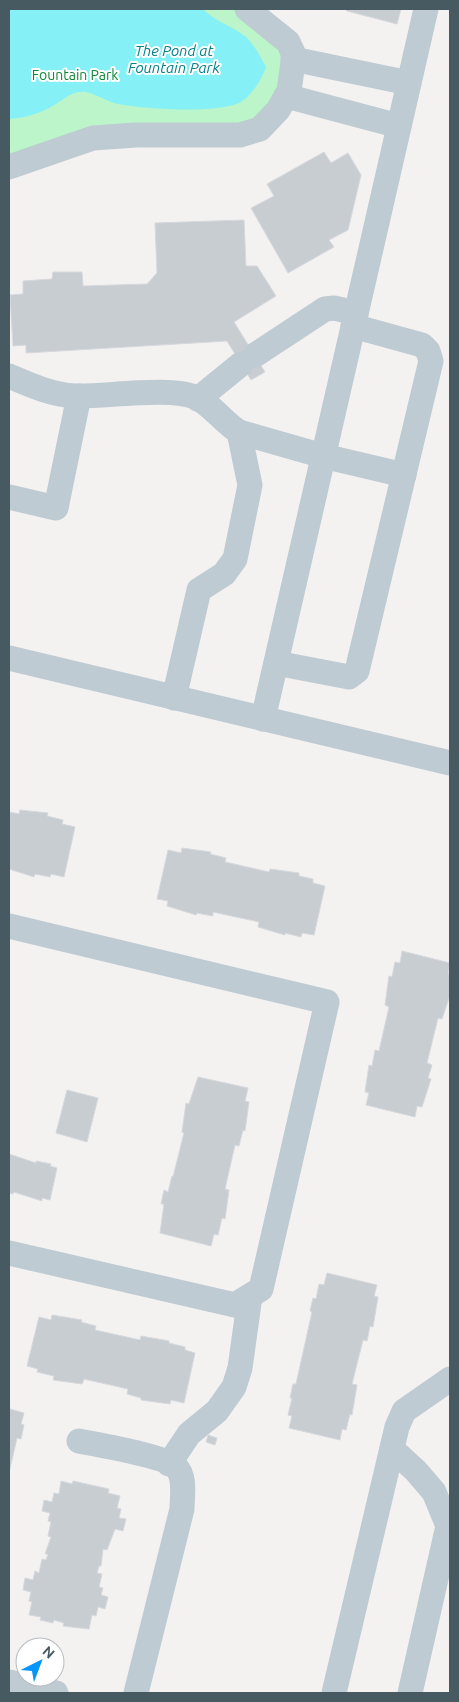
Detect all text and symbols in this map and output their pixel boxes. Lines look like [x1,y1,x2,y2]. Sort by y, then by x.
water label: The Pond at Fountain Park [128,42,220,76]
park label: Fountain Park [32,67,118,83]
north arrow [15,1637,65,1687]
text: N [39,1643,58,1662]

